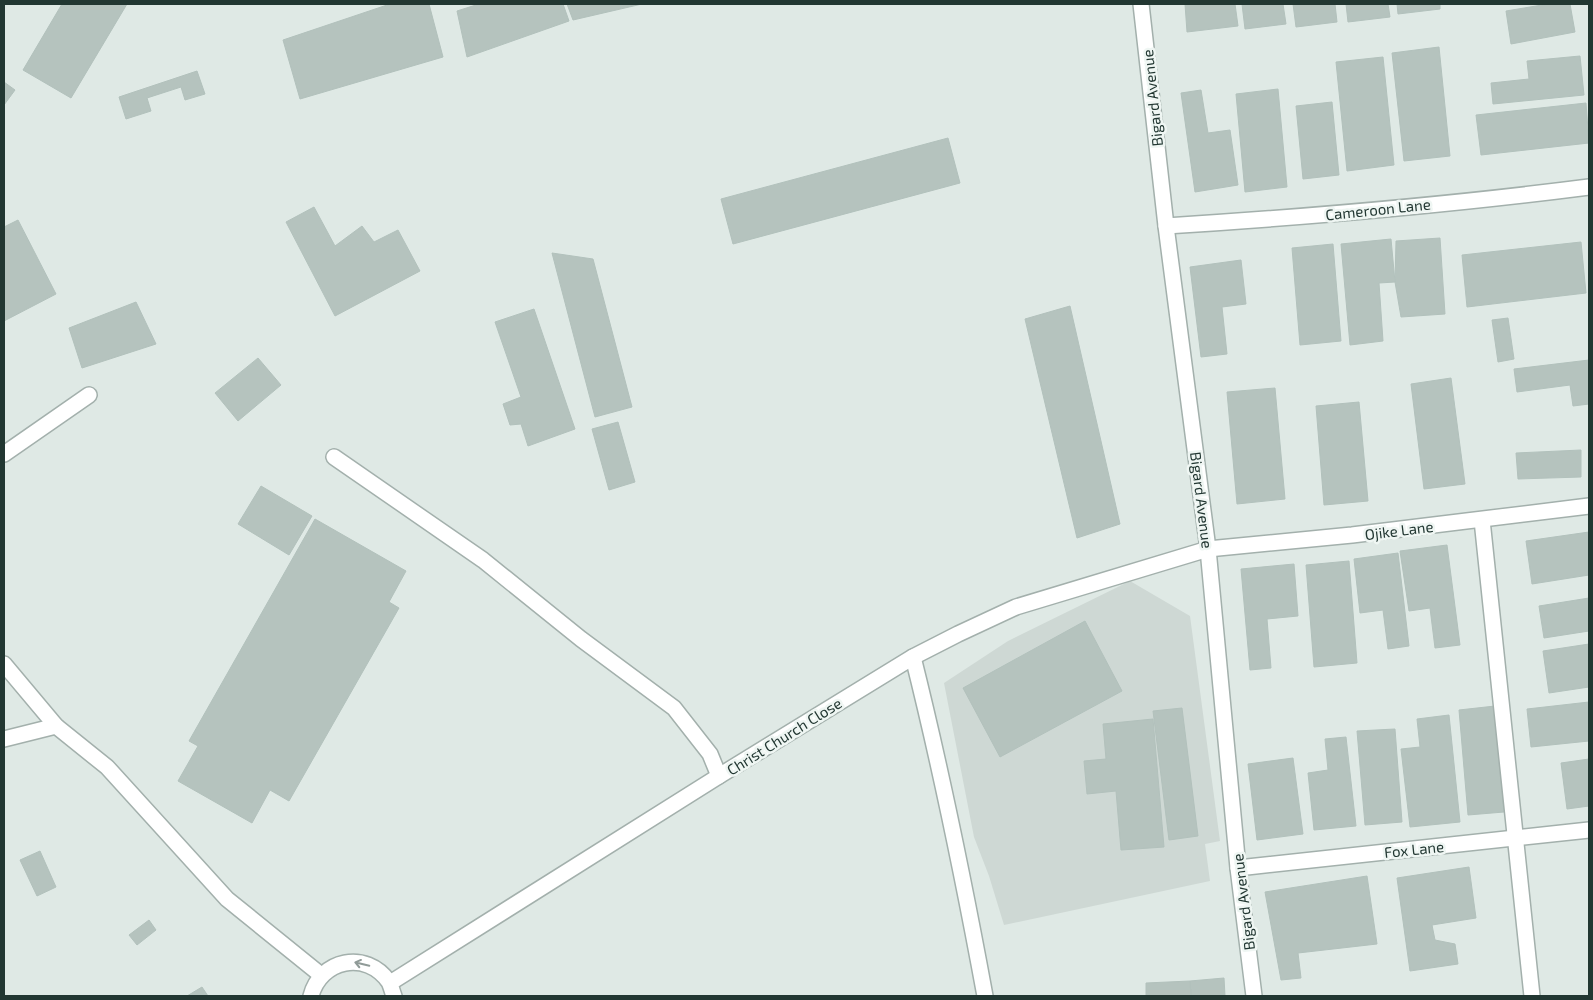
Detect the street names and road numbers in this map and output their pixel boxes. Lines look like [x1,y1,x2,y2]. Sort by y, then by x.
street label: Bigard Avenue [1138,49,1166,147]
street label: Cameroon Lane [1325,195,1431,223]
street label: Bigard Avenue [1187,451,1217,549]
street label: Ojike Lane [1364,517,1434,544]
street label: Christ Church Close [723,693,845,779]
street label: Fox Lane [1383,837,1445,861]
street label: Bigard Avenue [1228,853,1258,951]

